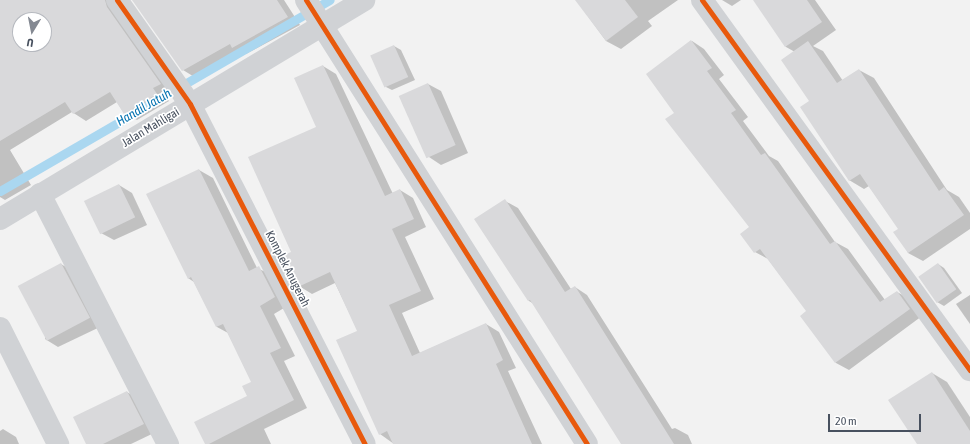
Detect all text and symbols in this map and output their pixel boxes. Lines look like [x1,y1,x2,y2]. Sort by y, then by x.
north arrow [12,12,52,52]
text: U [26,36,34,49]
water label: Handil Jatuh [114,86,174,130]
street label: Jalan Mahligai [120,105,182,151]
street label: Komplek Anugerah [262,228,312,310]
scale bar [830,406,923,432]
text: 20 m [835,414,857,428]

